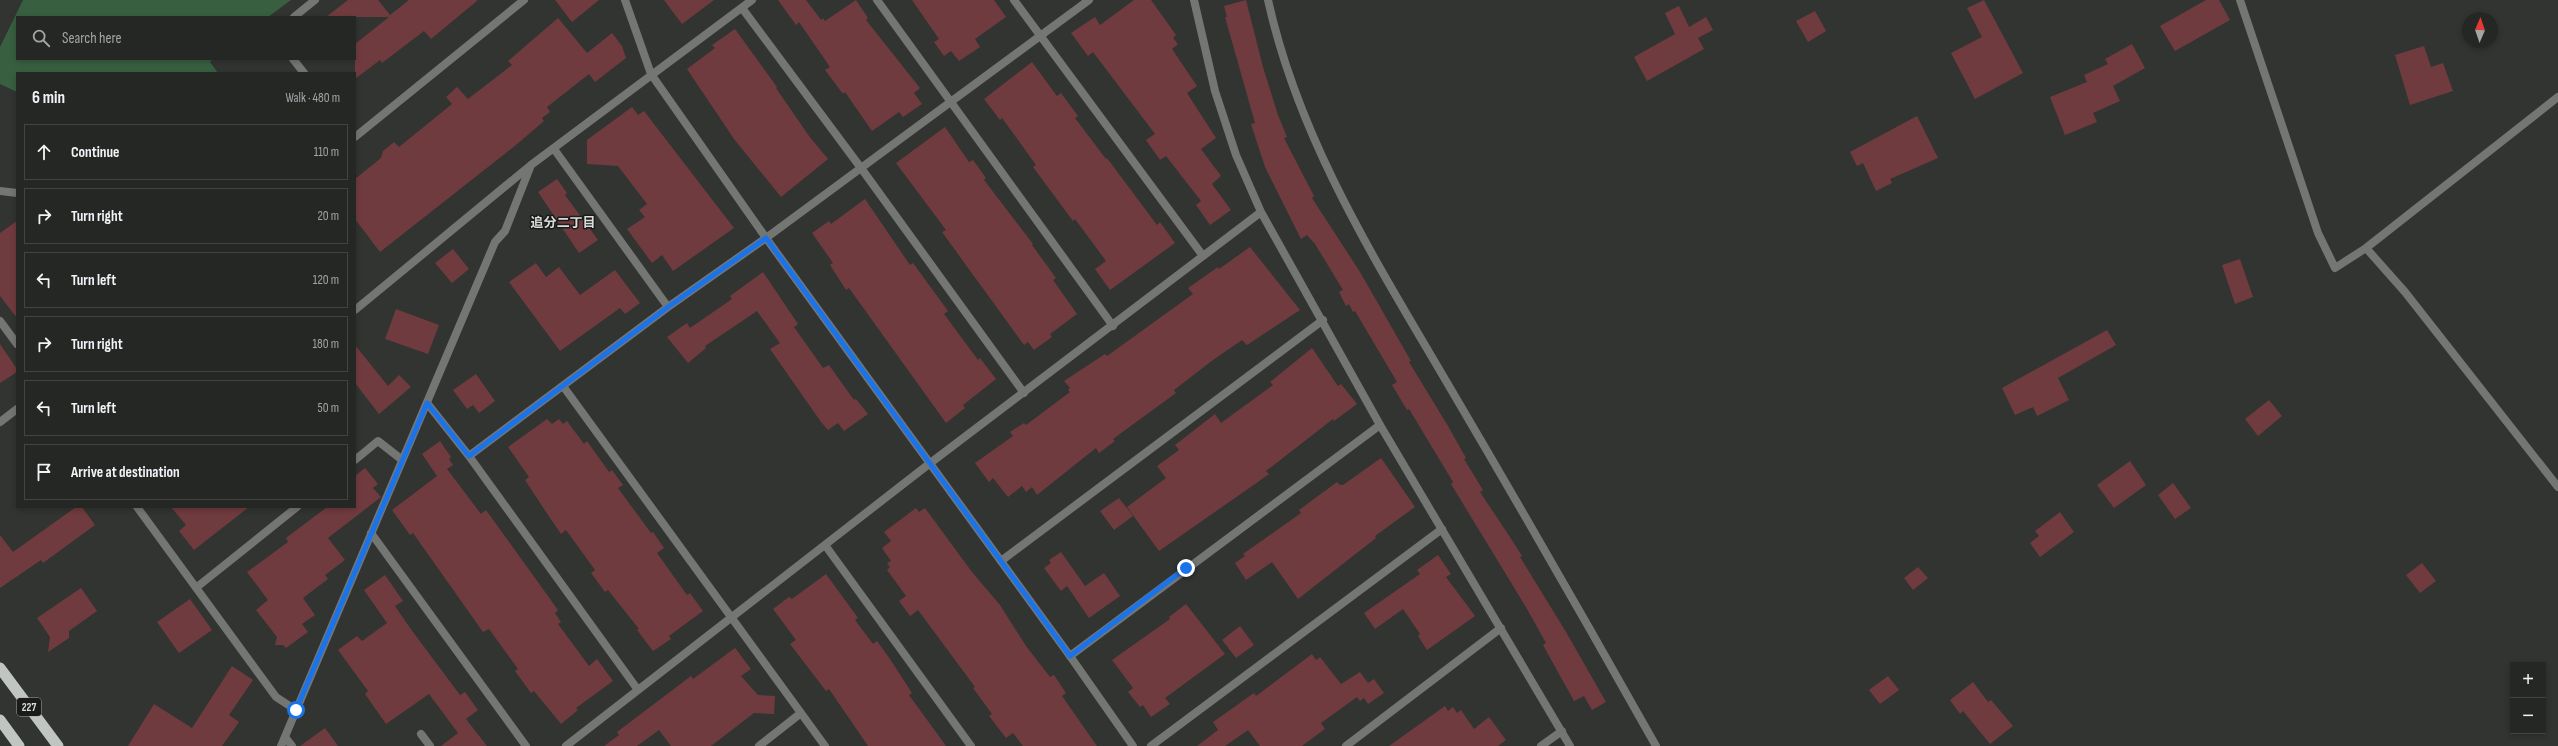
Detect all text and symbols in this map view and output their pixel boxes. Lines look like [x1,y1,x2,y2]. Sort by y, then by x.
north arrow [2462,12,2498,48]
search box [16,16,356,60]
icon: search [30,27,52,49]
text: Search here [62,29,122,48]
text: 6 min [32,88,65,108]
text: Walk · 480 m [285,90,340,106]
icon: ahead [33,141,55,163]
text: Continue [71,143,120,162]
text: 110 m [314,144,339,160]
icon: right [33,205,55,227]
text: Turn right [71,207,123,226]
text: 20 m [317,208,339,224]
district label: 追分二丁目 [530,215,596,231]
icon: left [33,269,55,291]
text: Turn left [71,271,116,290]
text: 120 m [313,272,339,288]
icon: right [33,333,55,355]
text: Turn right [71,335,123,354]
text: 180 m [313,336,339,352]
icon: left [33,397,55,419]
text: Turn left [71,399,116,418]
text: 50 m [318,400,339,416]
icon: arrive [33,461,55,483]
text: Arrive at destination [71,463,180,482]
route end [1177,559,1195,577]
map controls [2510,662,2546,734]
button: + [2510,662,2546,698]
road number: 227 [17,698,41,716]
button: − [2510,698,2546,734]
route start [287,701,305,719]

